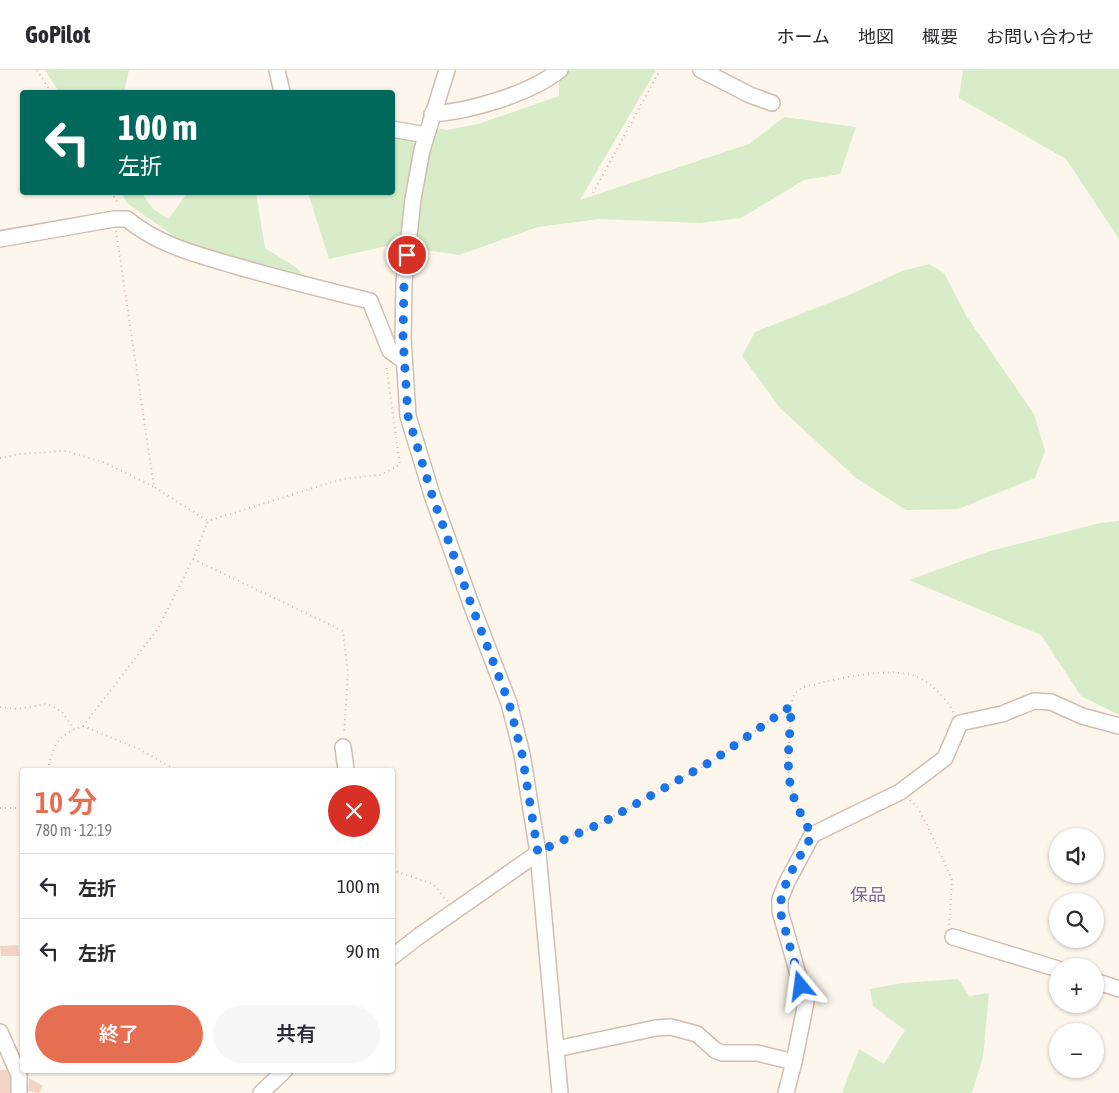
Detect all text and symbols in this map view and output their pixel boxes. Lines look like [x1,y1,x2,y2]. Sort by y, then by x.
text: GoPilot [25,21,90,48]
text: ホーム [777,26,830,47]
text: 地図 [858,26,894,47]
text: 概要 [922,26,958,47]
text: お問い合わせ [986,26,1094,47]
text: 100 m [118,107,197,147]
icon: left [35,110,100,175]
text: 左折 [118,153,162,179]
pin [386,234,428,276]
icon: arrive [393,241,421,269]
text: 10 分 [35,785,97,819]
button: close [328,785,380,837]
text: 780 m · 12:19 [35,821,112,839]
map controls [1049,828,1104,1078]
button: sound [1049,828,1104,883]
icon: left [35,872,63,900]
text: 100 m [337,875,380,897]
text: 左折 [78,877,116,899]
district label: 保品 [850,884,886,905]
button: search [1049,893,1104,948]
icon: left [35,937,63,965]
text: 90 m [346,940,380,962]
text: 左折 [78,942,116,964]
button: + [1049,958,1104,1013]
position arrow [774,959,826,1011]
button: 終了 [35,1005,203,1063]
button: 共有 [213,1005,380,1063]
button: − [1049,1023,1104,1078]

